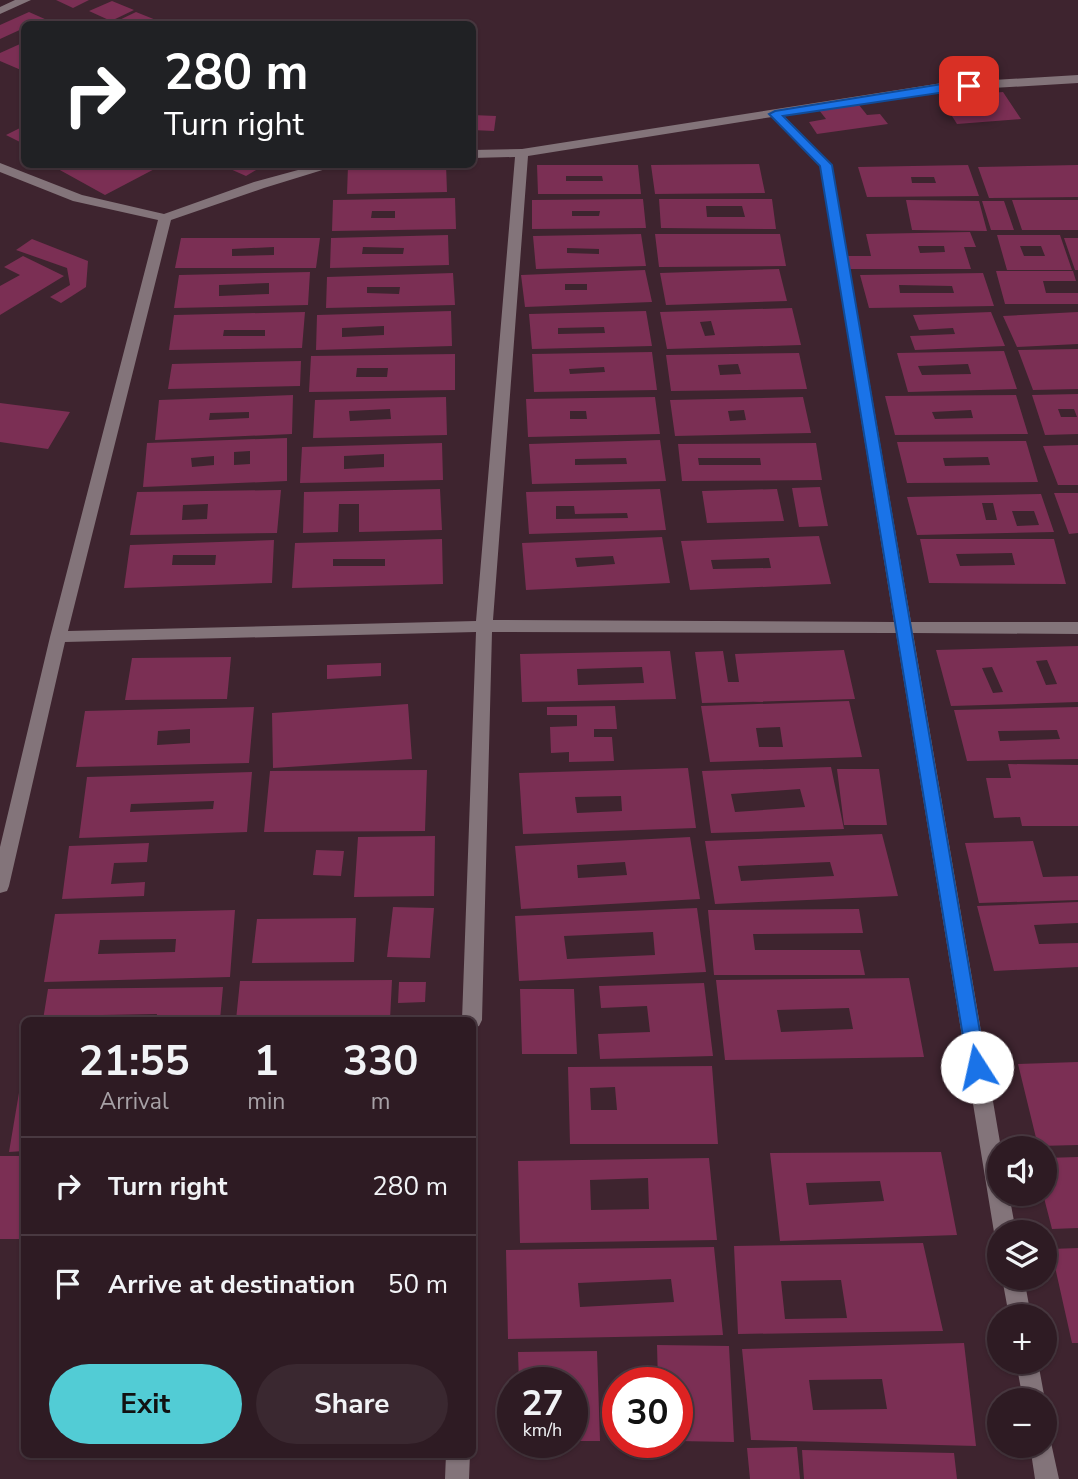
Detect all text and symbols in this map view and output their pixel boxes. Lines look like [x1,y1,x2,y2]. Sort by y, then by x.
text: 280 m [164,39,308,106]
icon: right [49,49,140,140]
pin [939,56,999,116]
icon: arrive [950,67,988,105]
text: Turn right [164,103,304,146]
position arrow [940,1030,1014,1104]
text: 21:55 [79,1033,190,1090]
text: 1 [254,1033,279,1090]
text: 330 [343,1033,418,1090]
text: Arrival [100,1086,169,1117]
text: min [247,1086,285,1117]
text: m [371,1086,391,1117]
map controls [987,1136,1057,1458]
button: sound [987,1136,1057,1206]
icon: right [49,1167,87,1205]
text: Turn right [108,1169,227,1204]
text: 280 m [372,1169,448,1204]
button: layers [987,1220,1057,1290]
icon: arrive [49,1265,87,1303]
text: Arrive at destination [108,1267,355,1302]
text: 50 m [388,1267,448,1302]
button: + [987,1304,1057,1374]
button: Exit [49,1364,242,1444]
button: Share [256,1364,448,1444]
speed limit sign: 30 [602,1367,693,1458]
text: 27 [521,1380,564,1427]
button: − [987,1388,1057,1458]
text: km/h [523,1418,562,1442]

